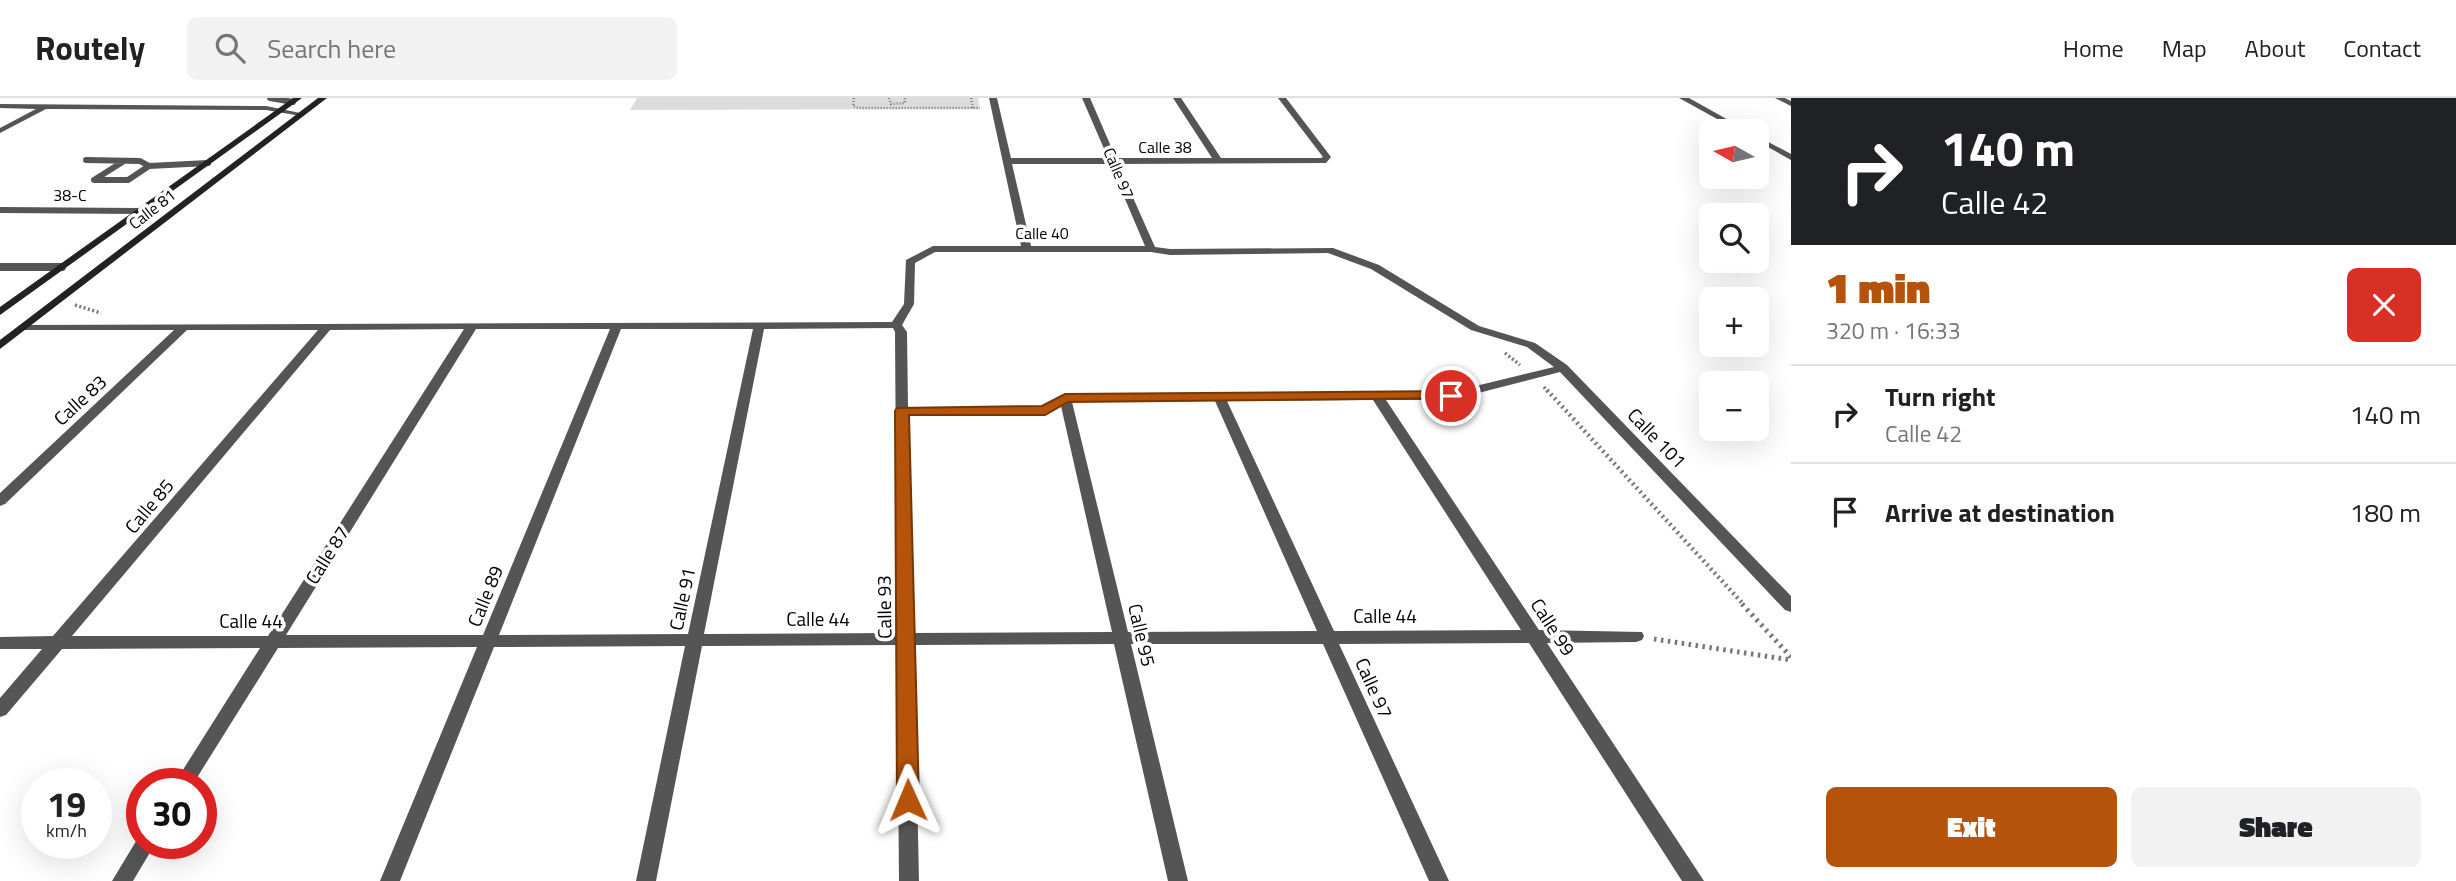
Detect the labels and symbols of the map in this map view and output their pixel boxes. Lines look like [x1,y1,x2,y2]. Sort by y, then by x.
north arrow [1699,119,1769,189]
street label: Calle 38 [1138,135,1192,159]
street label: Calle 97 [1097,144,1141,202]
street label: 38-C [53,183,87,207]
street label: Calle 81 [123,183,181,235]
street label: Calle 40 [1015,221,1069,245]
pin [1421,366,1481,426]
street label: Calle 83 [46,367,113,432]
street label: Calle 101 [1621,401,1694,474]
street label: Calle 85 [117,472,180,539]
street label: Calle 87 [297,520,356,589]
street label: Calle 89 [459,561,510,631]
street label: Calle 91 [661,565,702,633]
street label: Calle 93 [868,575,899,639]
street label: Calle 99 [1524,592,1583,661]
street label: Calle 95 [1121,601,1164,669]
street label: Calle 44 [1353,601,1417,630]
street label: Calle 44 [786,604,850,633]
street label: Calle 44 [219,606,283,635]
street label: Calle 97 [1348,653,1401,723]
position arrow [871,763,945,837]
speed limit sign: 30 [126,768,217,859]

